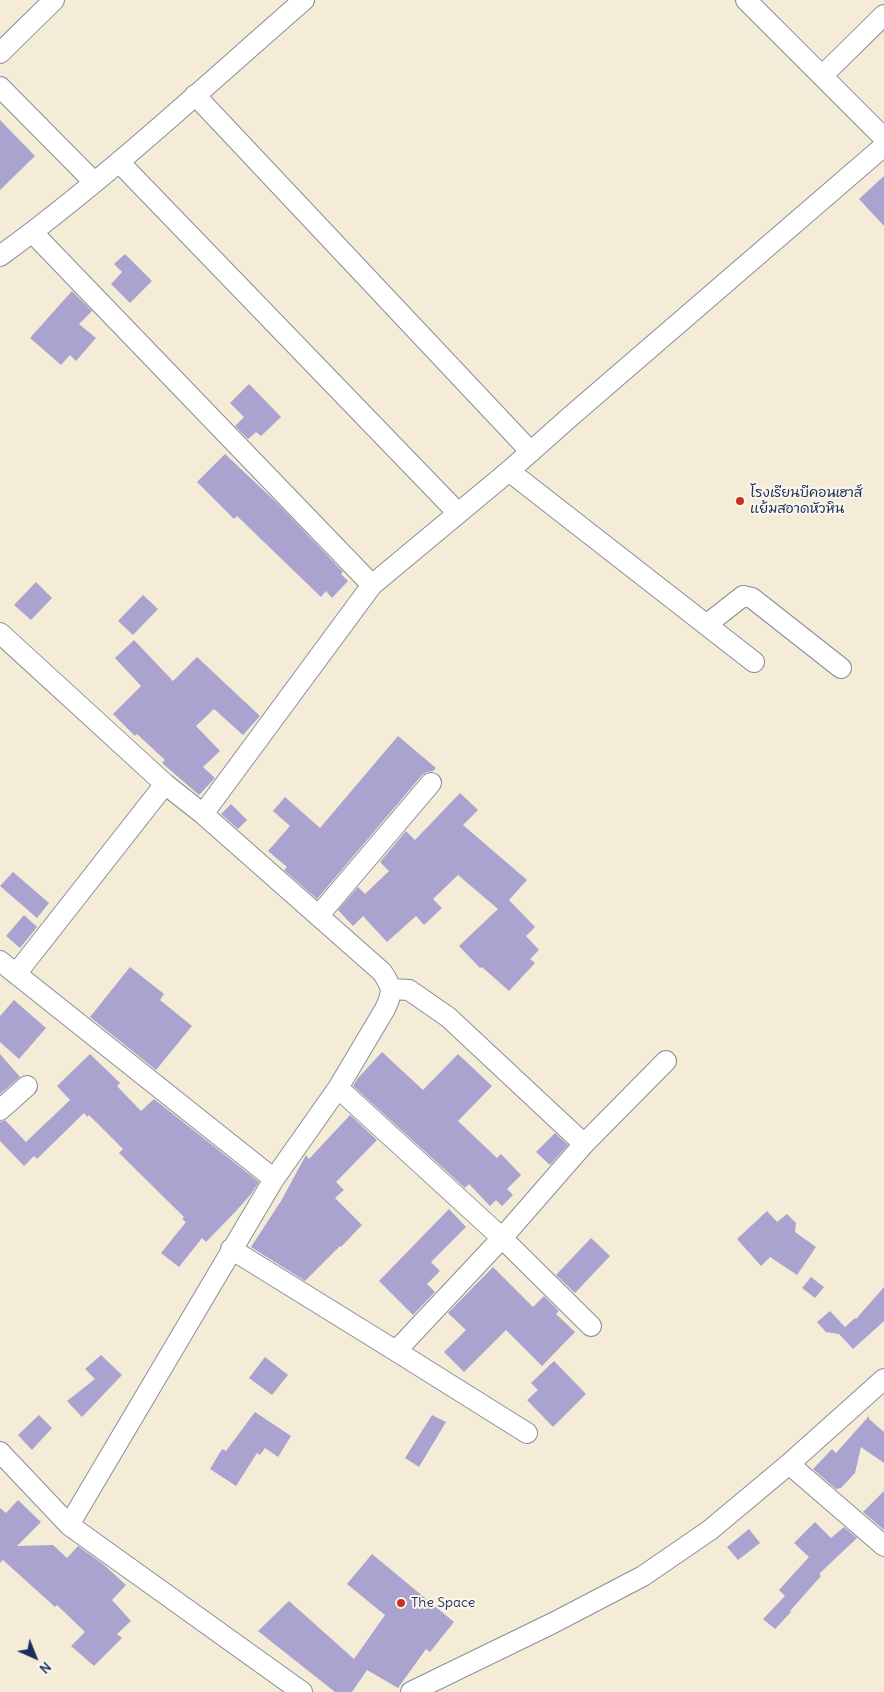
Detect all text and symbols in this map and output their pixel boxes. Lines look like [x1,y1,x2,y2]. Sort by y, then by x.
place label: โรงเรียนบีคอนเฮาส์ แย้มสอาดหัวหิน [750,485,862,518]
marker: โรงเรียนบีคอนเฮาส์ แย้มสอาดหัวหิน [734,495,746,507]
place label: The Space [411,1595,475,1611]
marker: The Space [395,1597,407,1609]
north arrow [10,1632,60,1682]
text: N [36,1658,55,1678]

